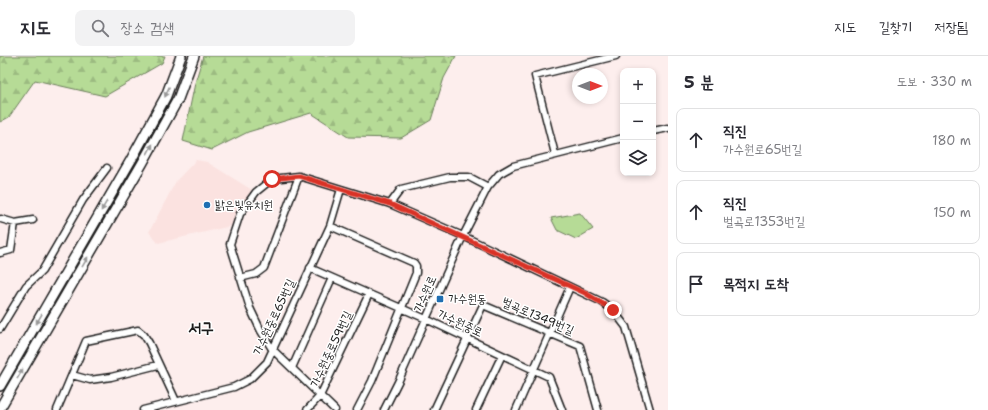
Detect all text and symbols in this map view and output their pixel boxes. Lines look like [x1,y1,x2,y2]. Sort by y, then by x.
search box [75,10,355,46]
text: 지도 [20,15,51,40]
icon: search [89,17,111,39]
text: 장소 검색 [121,18,174,38]
text: 지도 [834,18,856,36]
text: 길찾기 [878,18,912,36]
text: 저장됨 [934,18,968,36]
north arrow [572,68,608,104]
map controls [620,68,656,176]
button: + [620,68,656,104]
text: 5 분 [684,71,714,93]
text: 도보 · 330 m [897,73,972,90]
one-way arrow [163,87,169,99]
button: − [620,104,656,140]
text: 직진 [723,121,747,141]
icon: ahead [685,129,707,151]
text: 180 m [932,132,971,149]
button: layers [620,140,656,176]
text: 가수원로65번길 [723,141,802,158]
one-way arrow [147,143,154,155]
route start [263,170,281,188]
text: 직진 [723,193,747,213]
place label: 밝은빛유치원 [215,197,273,213]
one-way arrow [100,200,107,212]
marker: 밝은빛유치원 [202,200,212,210]
icon: ahead [685,201,707,223]
text: 150 m [933,204,971,221]
text: 벌곡로1353번길 [723,213,805,230]
one-way arrow [82,256,89,268]
street label: 가수원로 [410,273,440,315]
icon: arrive [685,273,707,295]
text: 목적지 도착 [723,274,789,294]
street label: 가수원중로65번길 [249,276,299,358]
place label: 가수원동 [448,291,487,307]
marker: 가수원동 [435,294,445,304]
street label: 벌곡로1349번길 [499,294,577,339]
route end [604,301,622,319]
street label: 가수원중로 [435,306,485,340]
street label: 가수원중로59번길 [306,308,356,390]
one-way arrow [35,313,42,324]
district label: 서구 [188,317,214,338]
one-way arrow [16,368,23,380]

